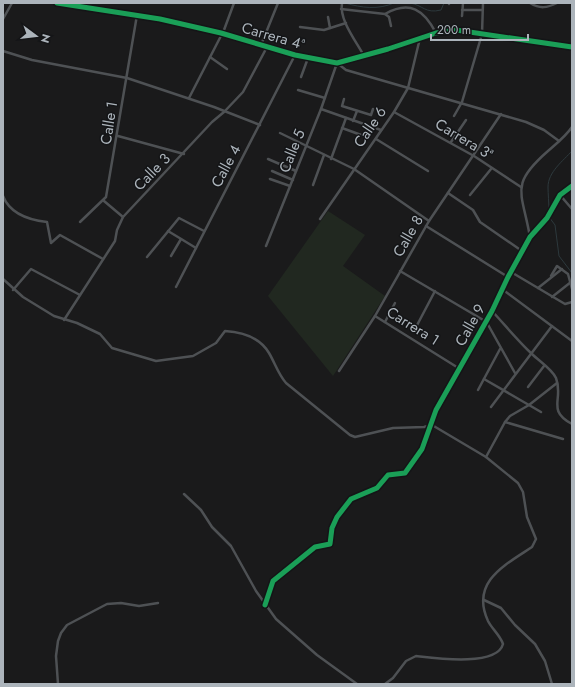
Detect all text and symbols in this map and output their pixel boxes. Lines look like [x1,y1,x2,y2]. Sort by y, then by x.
north arrow [16,16,56,56]
scale bar [431,16,528,42]
street label: Carrera 4ª [239,17,307,56]
text: 200 m [437,21,471,39]
text: N [37,32,55,45]
street label: Calle 1 [95,100,123,146]
street label: Calle 6 [348,102,392,152]
street label: Carrera 3ª [431,113,497,165]
street label: Calle 5 [273,126,311,176]
street label: Calle 4 [206,141,246,191]
street label: Calle 3 [129,148,175,196]
street label: Calle 8 [387,211,429,261]
street label: Calle 9 [449,300,491,350]
street label: Carrera 1 [382,301,444,351]

